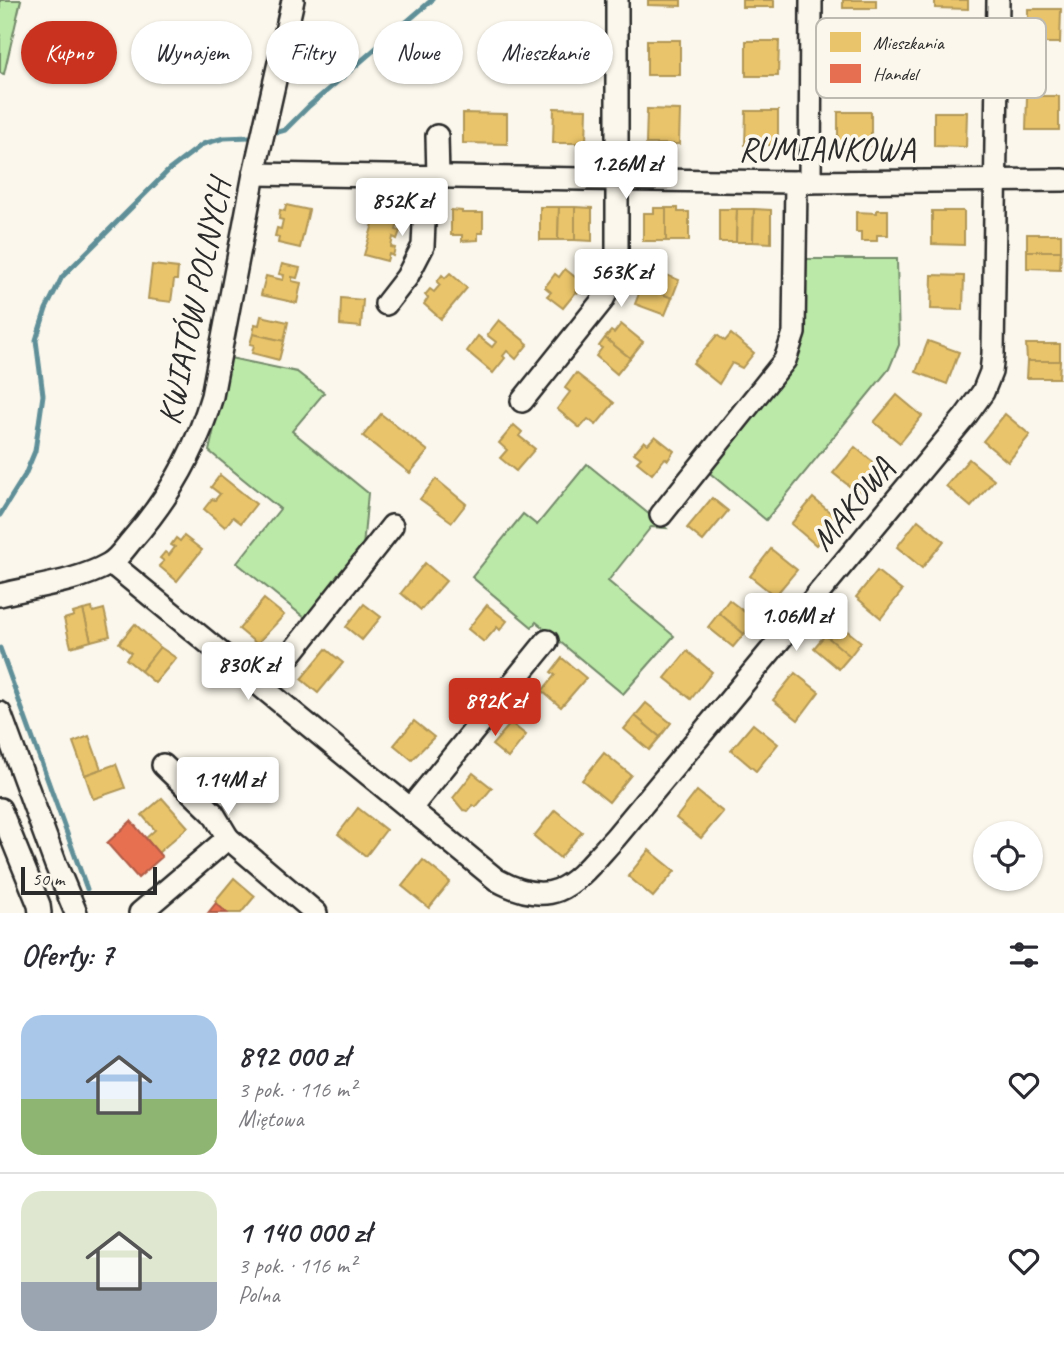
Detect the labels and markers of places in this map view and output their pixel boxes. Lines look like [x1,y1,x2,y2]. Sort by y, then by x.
pin: 1.26M zł [554,142,698,201]
pin: 852K zł [337,178,467,238]
pin: 563K zł [556,250,686,309]
pin: 1.06M zł [724,594,868,653]
pin: 830K zł [183,642,313,702]
pin: 892K zł [430,678,560,738]
pin: 1.14M zł [156,758,300,817]

